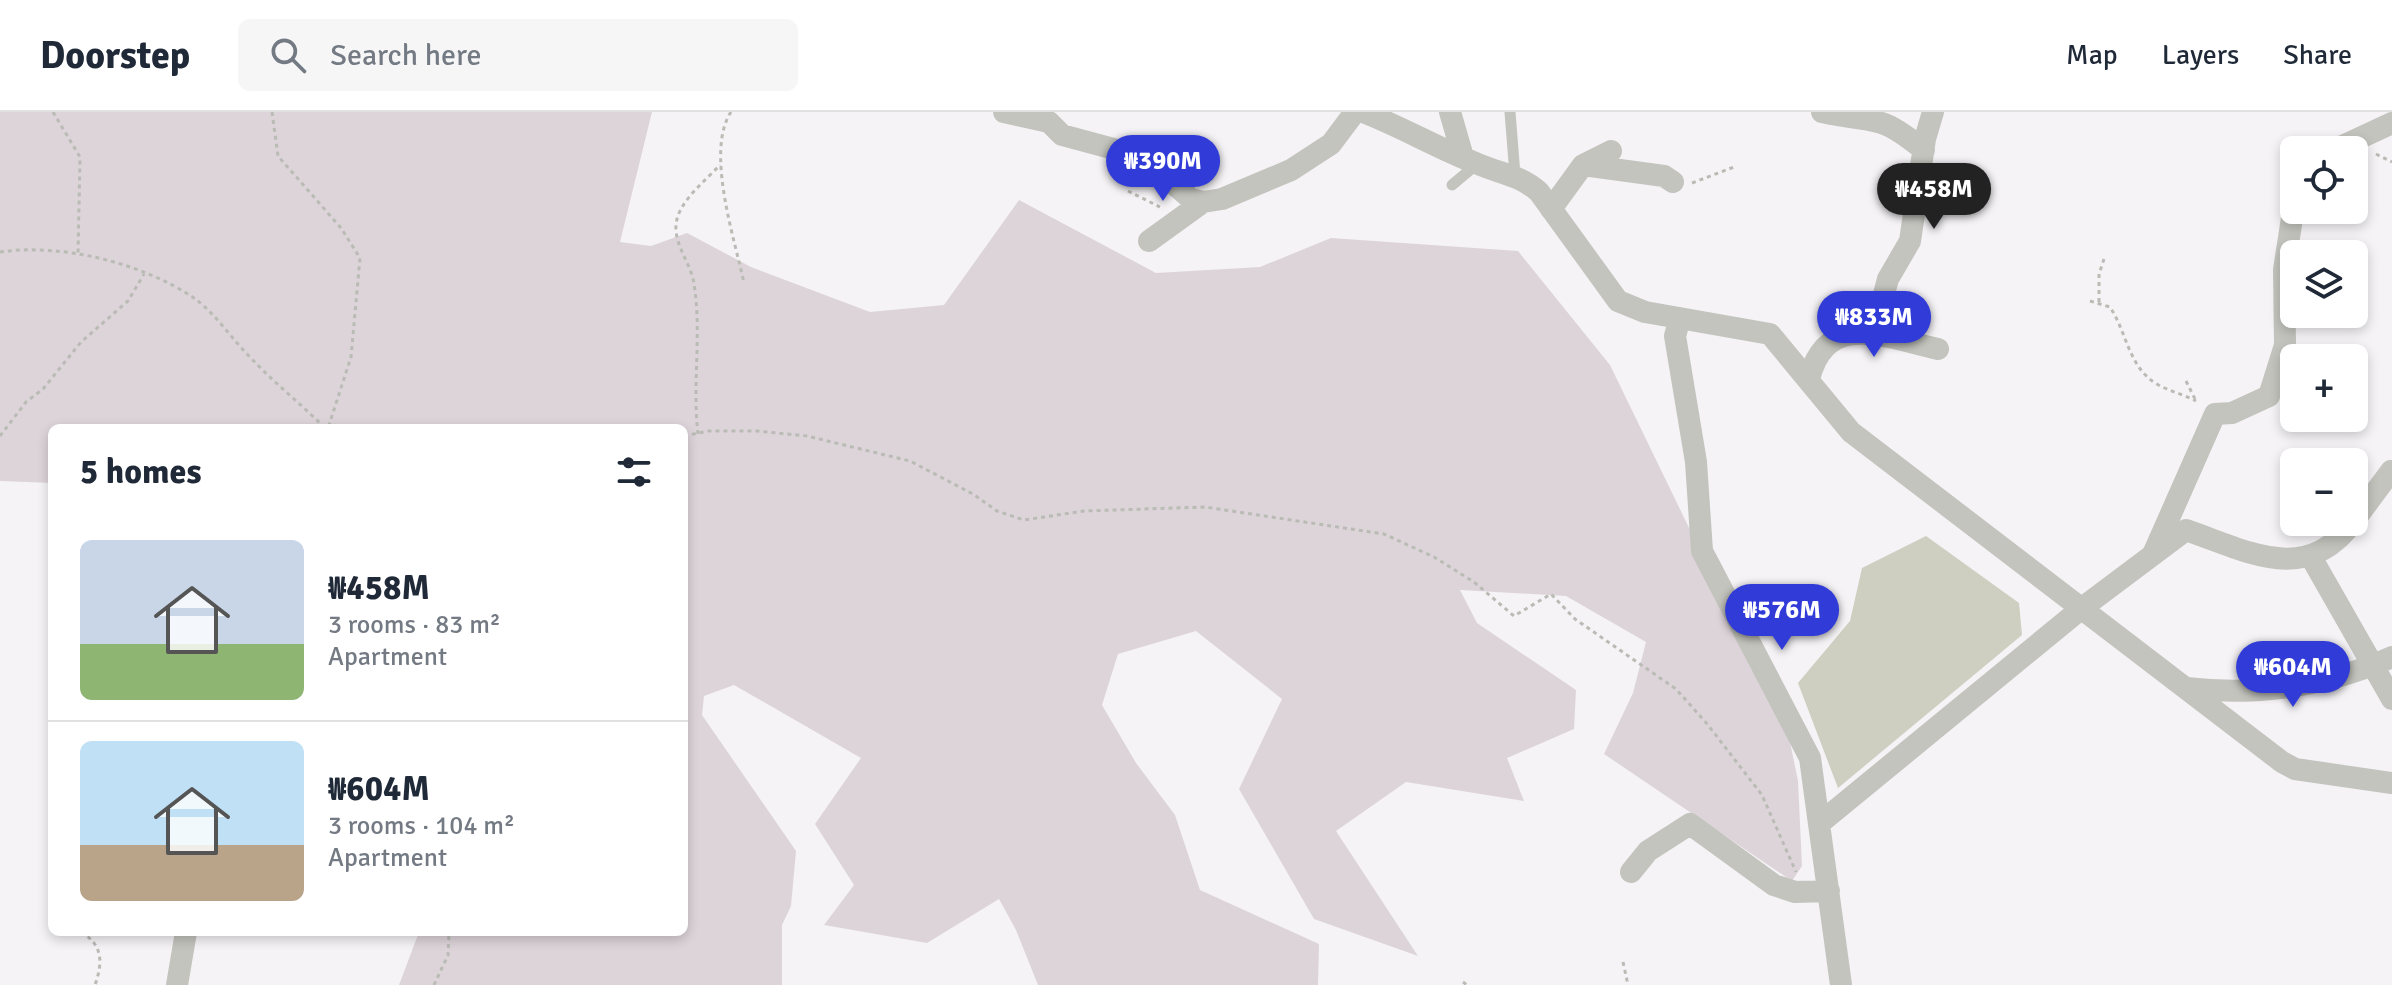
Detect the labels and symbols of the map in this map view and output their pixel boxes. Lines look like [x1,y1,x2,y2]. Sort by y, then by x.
pin: ₩390M [1107,135,1219,203]
pin: ₩458M [1878,163,1990,231]
pin: ₩833M [1818,291,1930,359]
pin: ₩576M [1726,584,1838,652]
pin: ₩604M [2237,641,2349,709]

